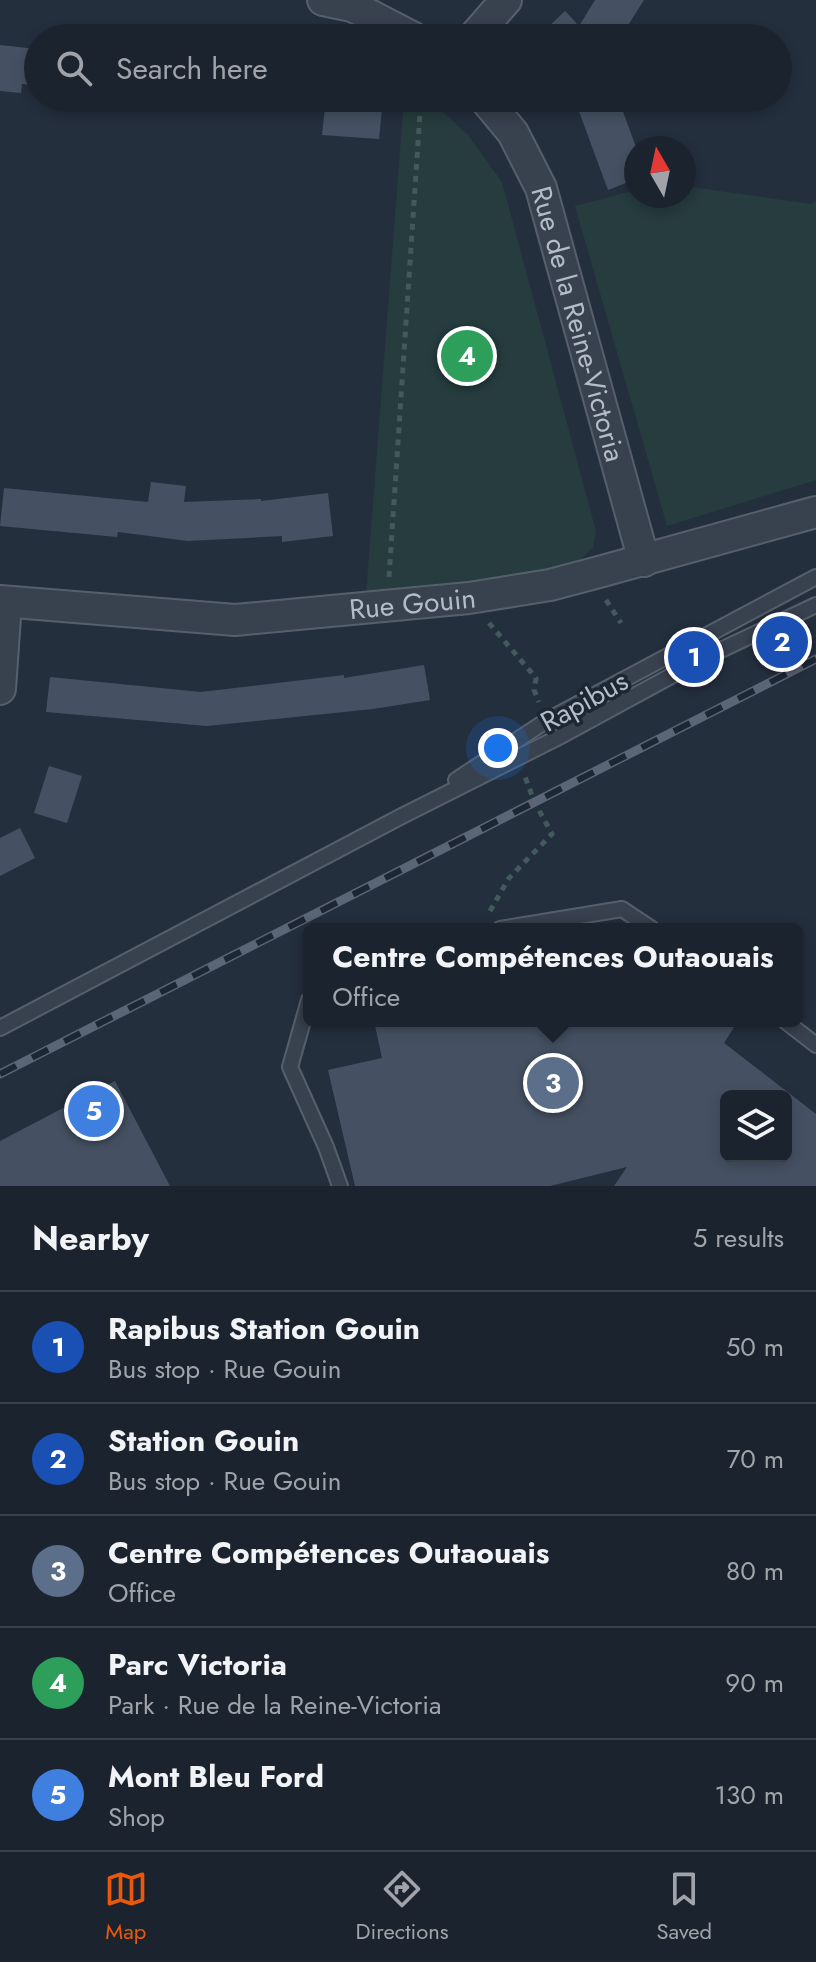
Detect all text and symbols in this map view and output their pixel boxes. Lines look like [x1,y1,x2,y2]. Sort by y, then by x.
search box [24,24,792,112]
icon: search [52,46,96,90]
text: Search here [116,47,268,90]
north arrow [624,136,696,208]
street label: Rue de la Reine-Victoria [520,181,636,466]
pin: 4 [441,326,493,386]
street label: Rue Gouin [347,577,478,630]
pin: 2 [756,612,808,672]
pin: 1 [668,627,720,687]
street label: Rapibus [533,661,635,742]
your location [478,728,518,768]
popup [303,923,803,1027]
text: Centre Compétences Outaouais [332,935,774,978]
text: Office [332,978,400,1016]
pin: 3 [527,1053,579,1113]
pin: 5 [68,1081,120,1141]
map controls [720,1090,792,1162]
button: layers [720,1090,792,1162]
text: Nearby [32,1214,149,1263]
text: 5 results [693,1219,784,1257]
text: Rapibus Station Gouin [108,1307,420,1350]
text: 1 [51,1328,65,1366]
text: 50 m [726,1328,784,1366]
text: Bus stop · Rue Gouin [108,1350,341,1388]
text: Station Gouin [108,1419,299,1462]
text: 2 [49,1440,67,1478]
text: 70 m [727,1440,784,1478]
text: Bus stop · Rue Gouin [108,1462,341,1500]
text: Centre Compétences Outaouais [108,1531,549,1574]
text: 3 [50,1552,66,1590]
text: 80 m [726,1552,784,1590]
text: Office [108,1574,176,1612]
text: Parc Victoria [108,1643,287,1686]
text: 4 [49,1664,67,1702]
text: 90 m [725,1664,784,1702]
text: Park · Rue de la Reine-Victoria [108,1686,442,1724]
text: Mont Bleu Ford [108,1755,324,1798]
text: 5 [50,1776,66,1814]
text: 130 m [714,1776,784,1814]
text: Shop [108,1798,165,1836]
tab: Map [104,1867,148,1947]
tab: Directions [356,1867,449,1947]
tab: Saved [656,1867,712,1947]

